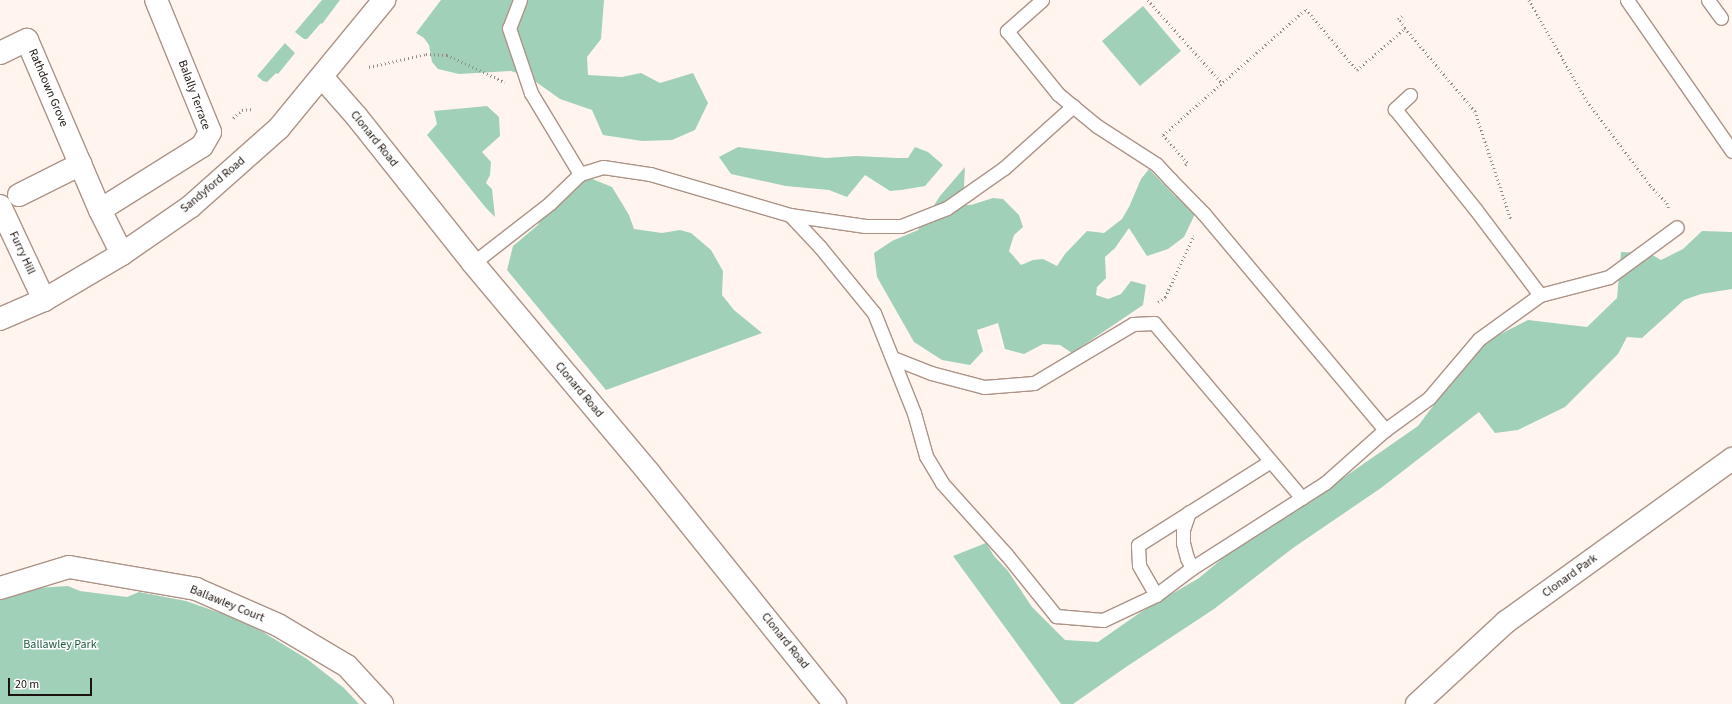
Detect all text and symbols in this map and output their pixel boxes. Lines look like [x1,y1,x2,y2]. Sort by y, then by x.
street label: Rathdown Grove [25,47,71,129]
street label: Balally Terrace [175,58,213,132]
street label: Clonard Road [347,108,401,170]
street label: Sandyford Road [178,154,248,216]
street label: Furry Hill [6,229,38,277]
street label: Clonard Road [552,359,606,421]
street label: Clonard Park [1540,551,1600,601]
street label: Ballawley Court [188,583,266,625]
street label: Clonard Road [758,610,812,672]
park label: Ballawley Park [23,638,97,652]
scale bar [10,670,94,696]
text: 20 m [15,676,39,693]

